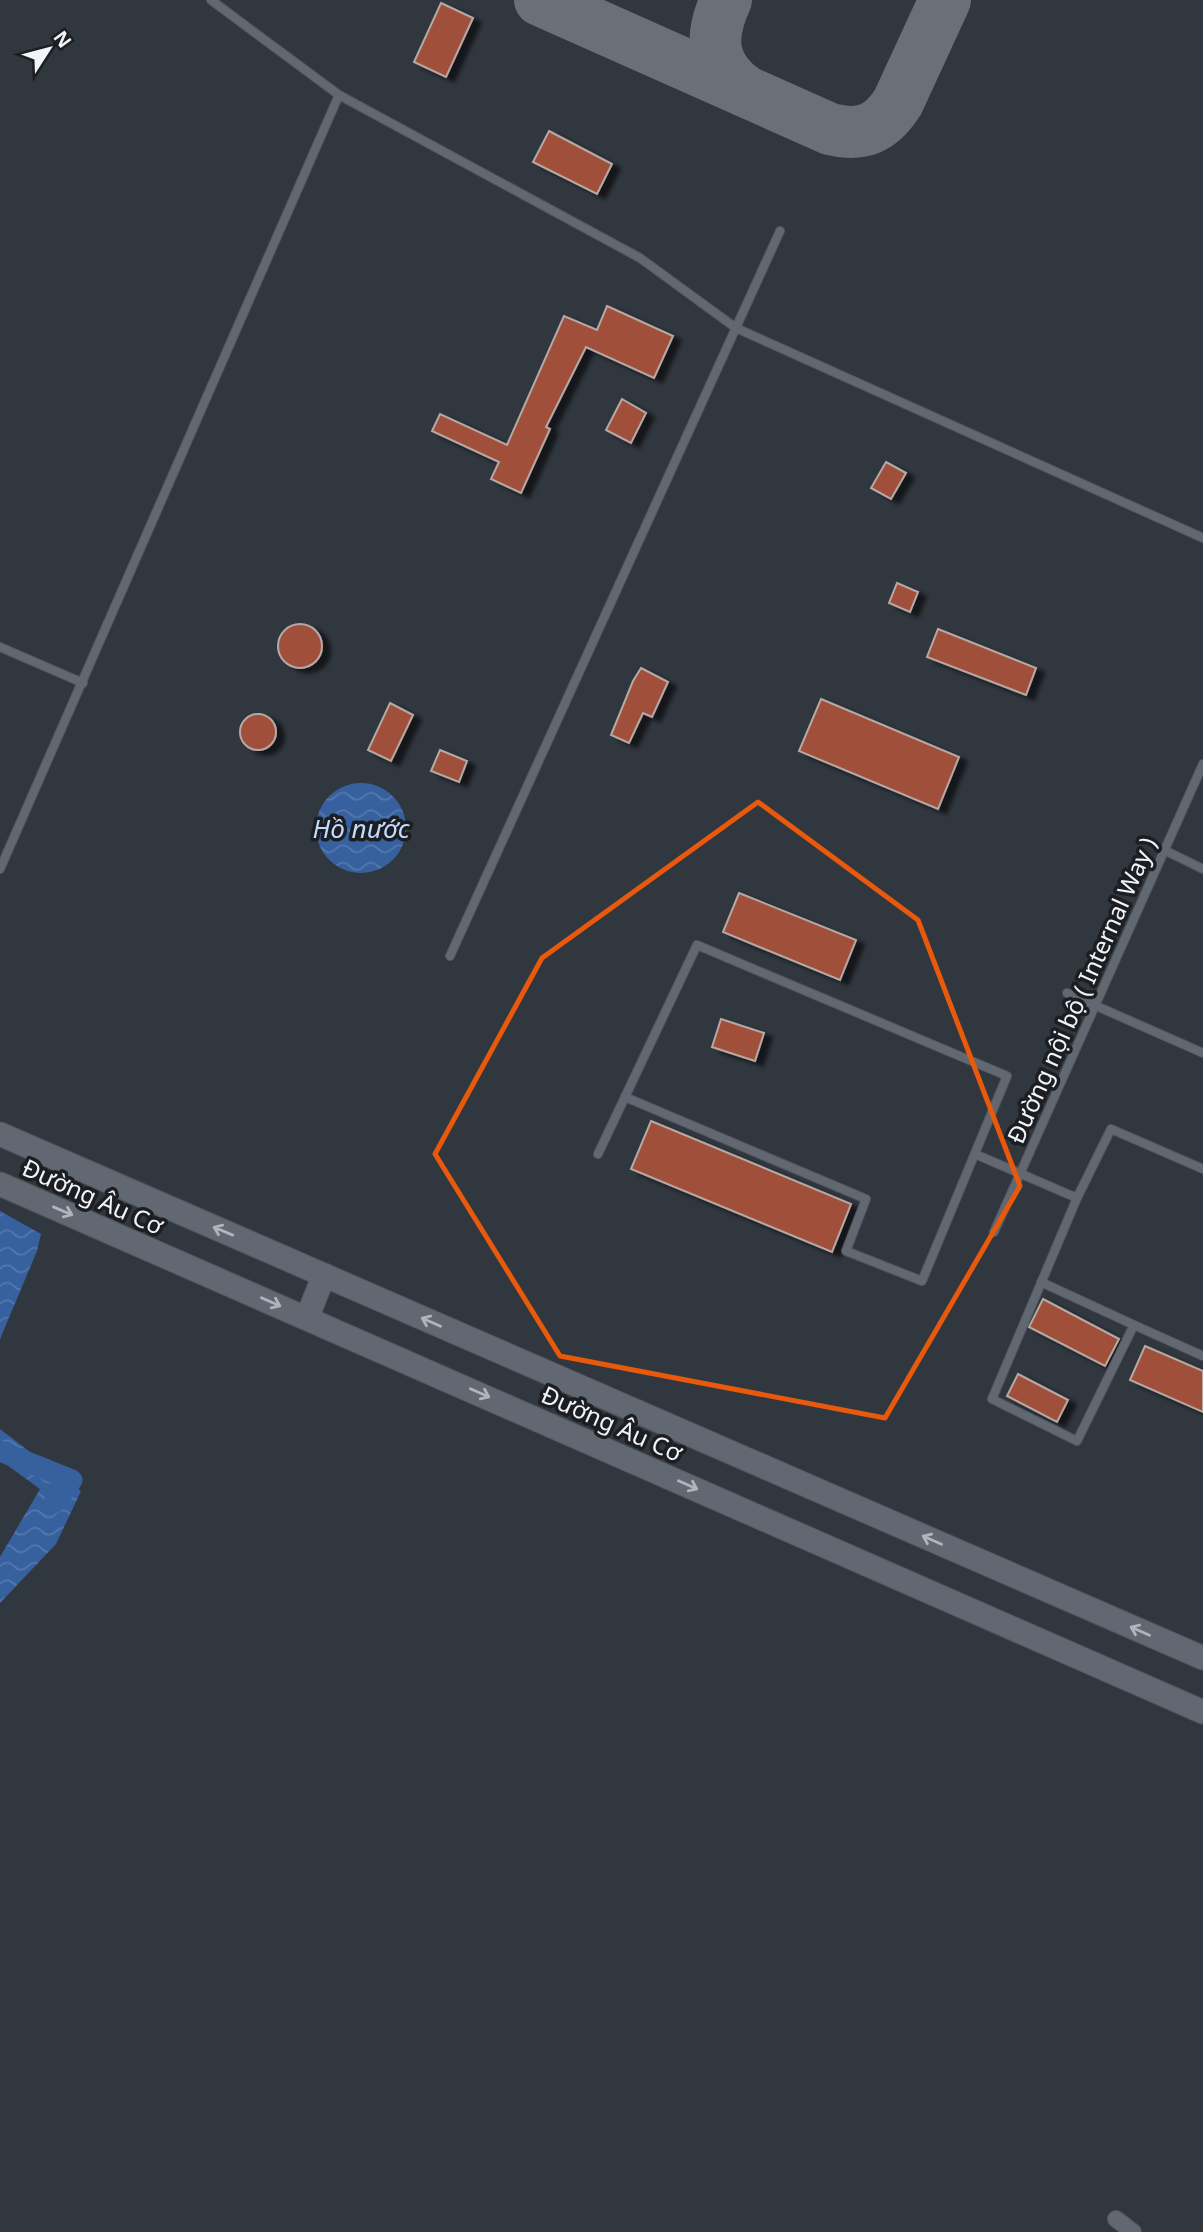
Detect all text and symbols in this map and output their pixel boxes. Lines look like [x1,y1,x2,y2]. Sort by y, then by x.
north arrow [14,14,84,84]
text: N [48,25,78,53]
water label: Hồ nước [313,810,410,846]
street label: Đường nội bộ ( Internal Way ) [998,832,1164,1148]
street label: Đường Âu Cơ [17,1150,170,1242]
one-way arrow [51,1205,73,1218]
one-way arrow [212,1224,234,1237]
one-way arrow [260,1296,281,1309]
one-way arrow [421,1315,442,1328]
street label: Đường Âu Cơ [536,1377,689,1469]
one-way arrow [468,1387,490,1400]
one-way arrow [677,1479,698,1492]
one-way arrow [922,1533,943,1546]
one-way arrow [1130,1624,1152,1637]

